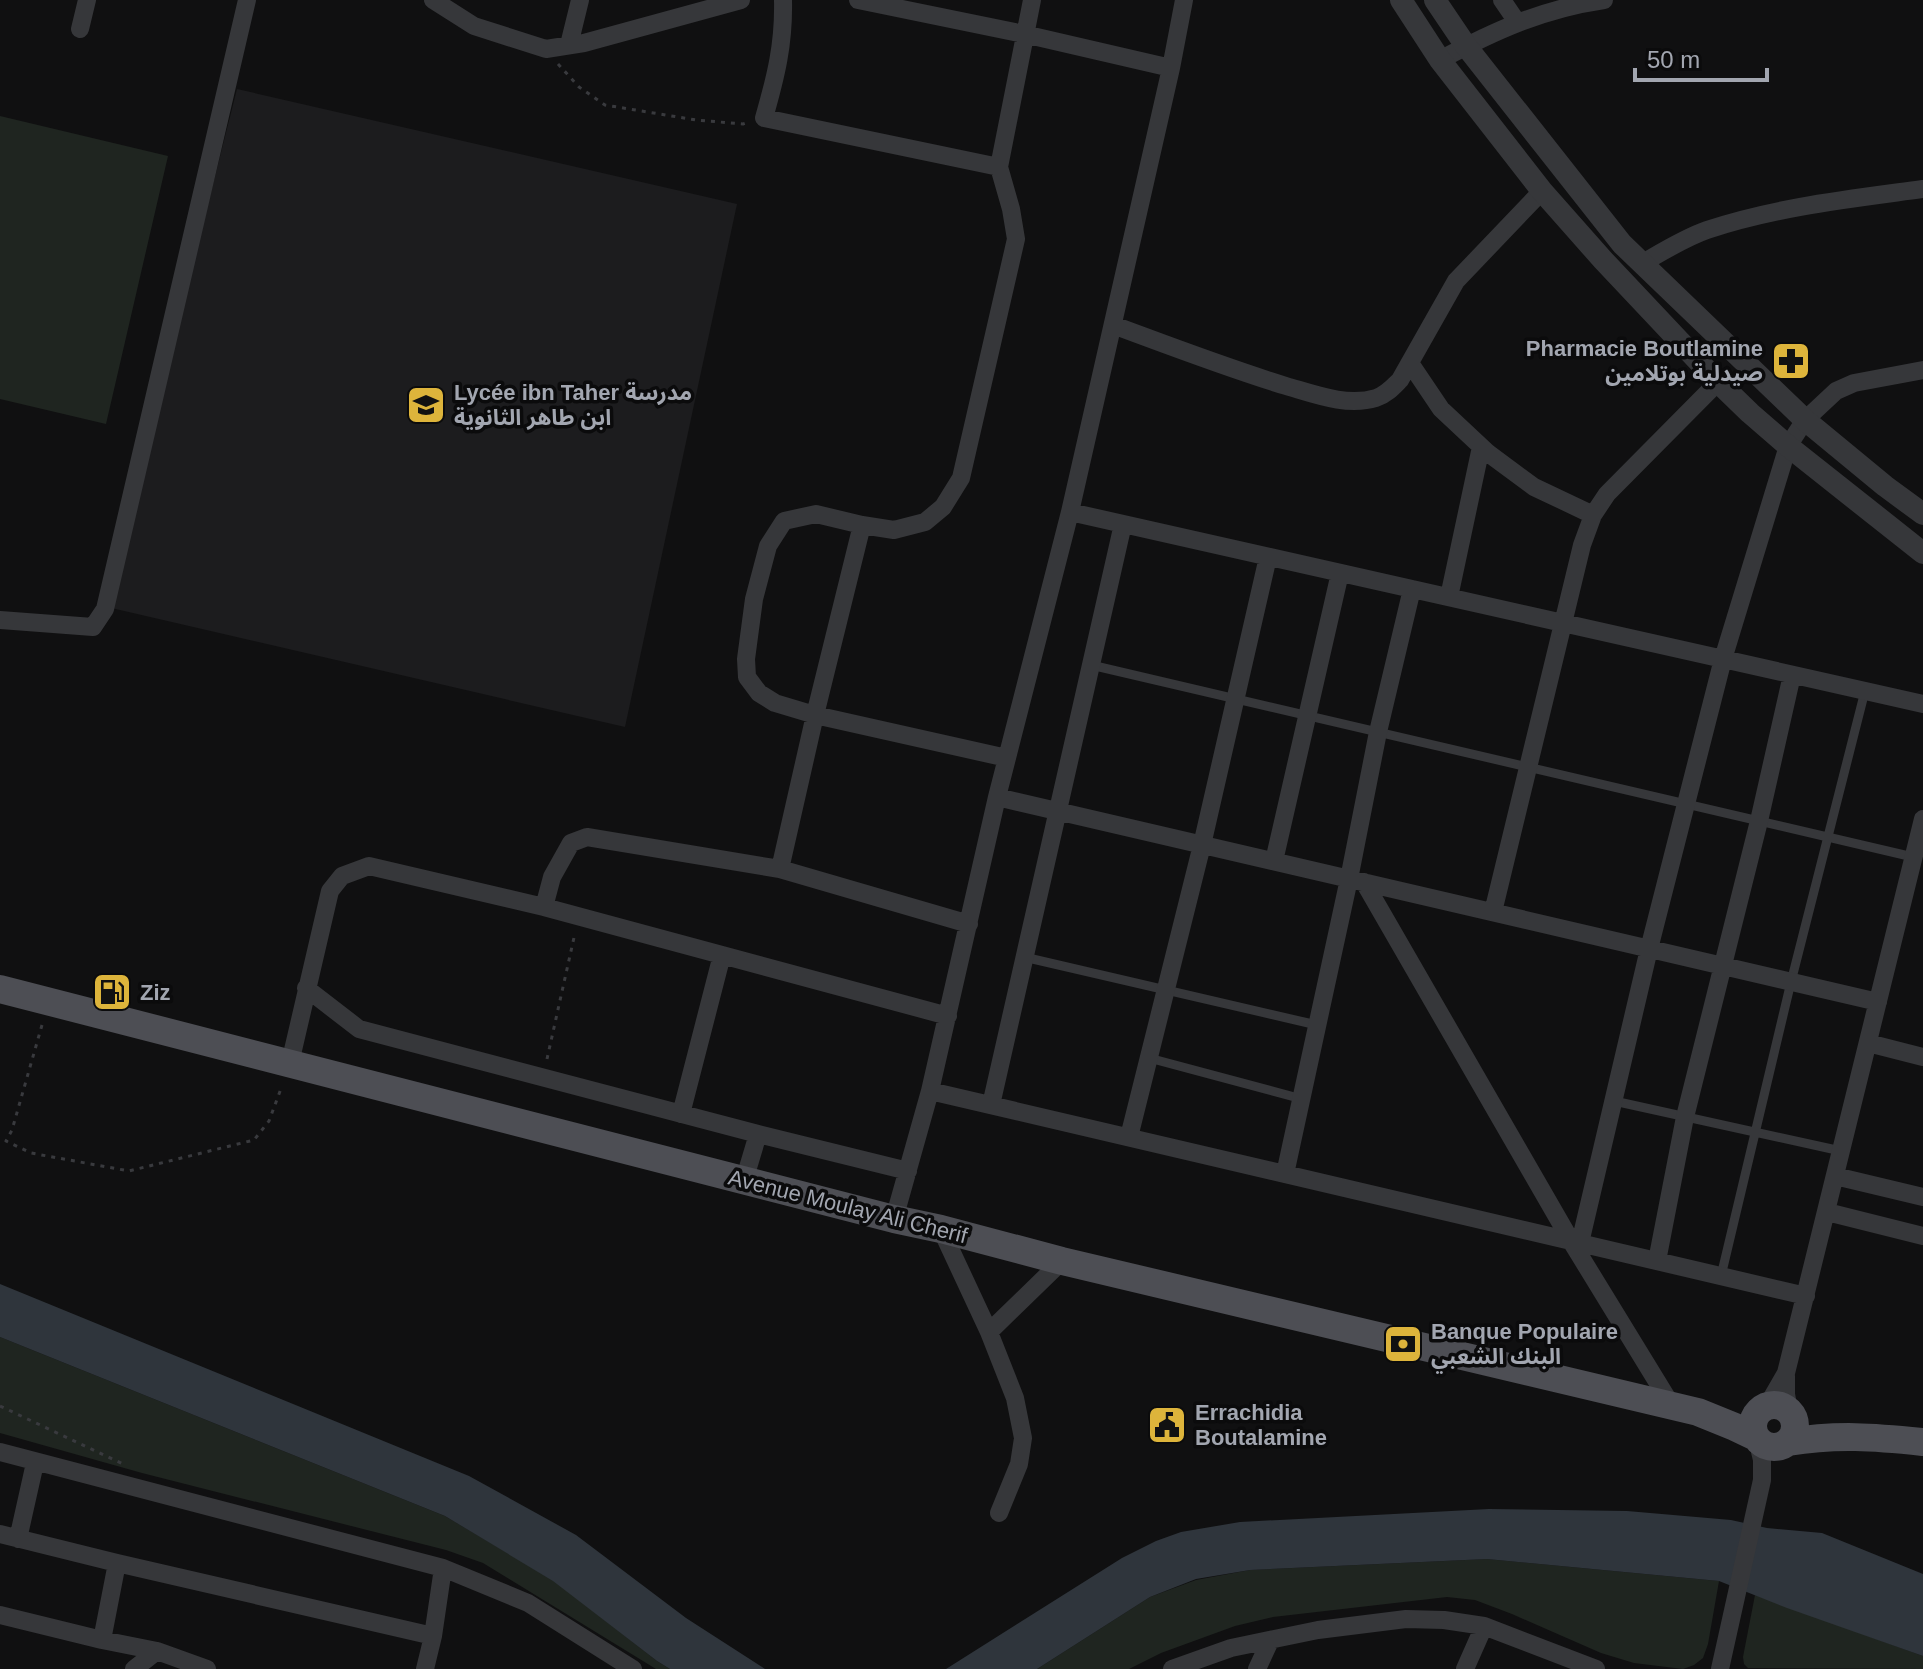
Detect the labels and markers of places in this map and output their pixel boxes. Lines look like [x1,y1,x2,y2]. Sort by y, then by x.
place label: Pharmacie Boutlamine صيدلية بوتلامين [1526,336,1763,386]
pharmacy icon: Pharmacie Boutlamine صيدلية بوتلامين [1770,340,1812,382]
place label: Lycée ibn Taher مدرسة ابن طاهر الثانوية [454,380,692,430]
school or university icon: Lycée ibn Taher مدرسة ابن طاهر الثانوية [405,384,447,426]
fuel station icon: Ziz [91,971,133,1013]
place label: Ziz [140,980,171,1005]
place label: Banque Populaire البنك الشعبي [1431,1319,1618,1374]
bank icon: Banque Populaire البنك الشعبي [1382,1323,1424,1365]
place label: Errachidia Boutalamine [1195,1400,1327,1450]
public building icon: Errachidia Boutalamine [1146,1404,1188,1446]

